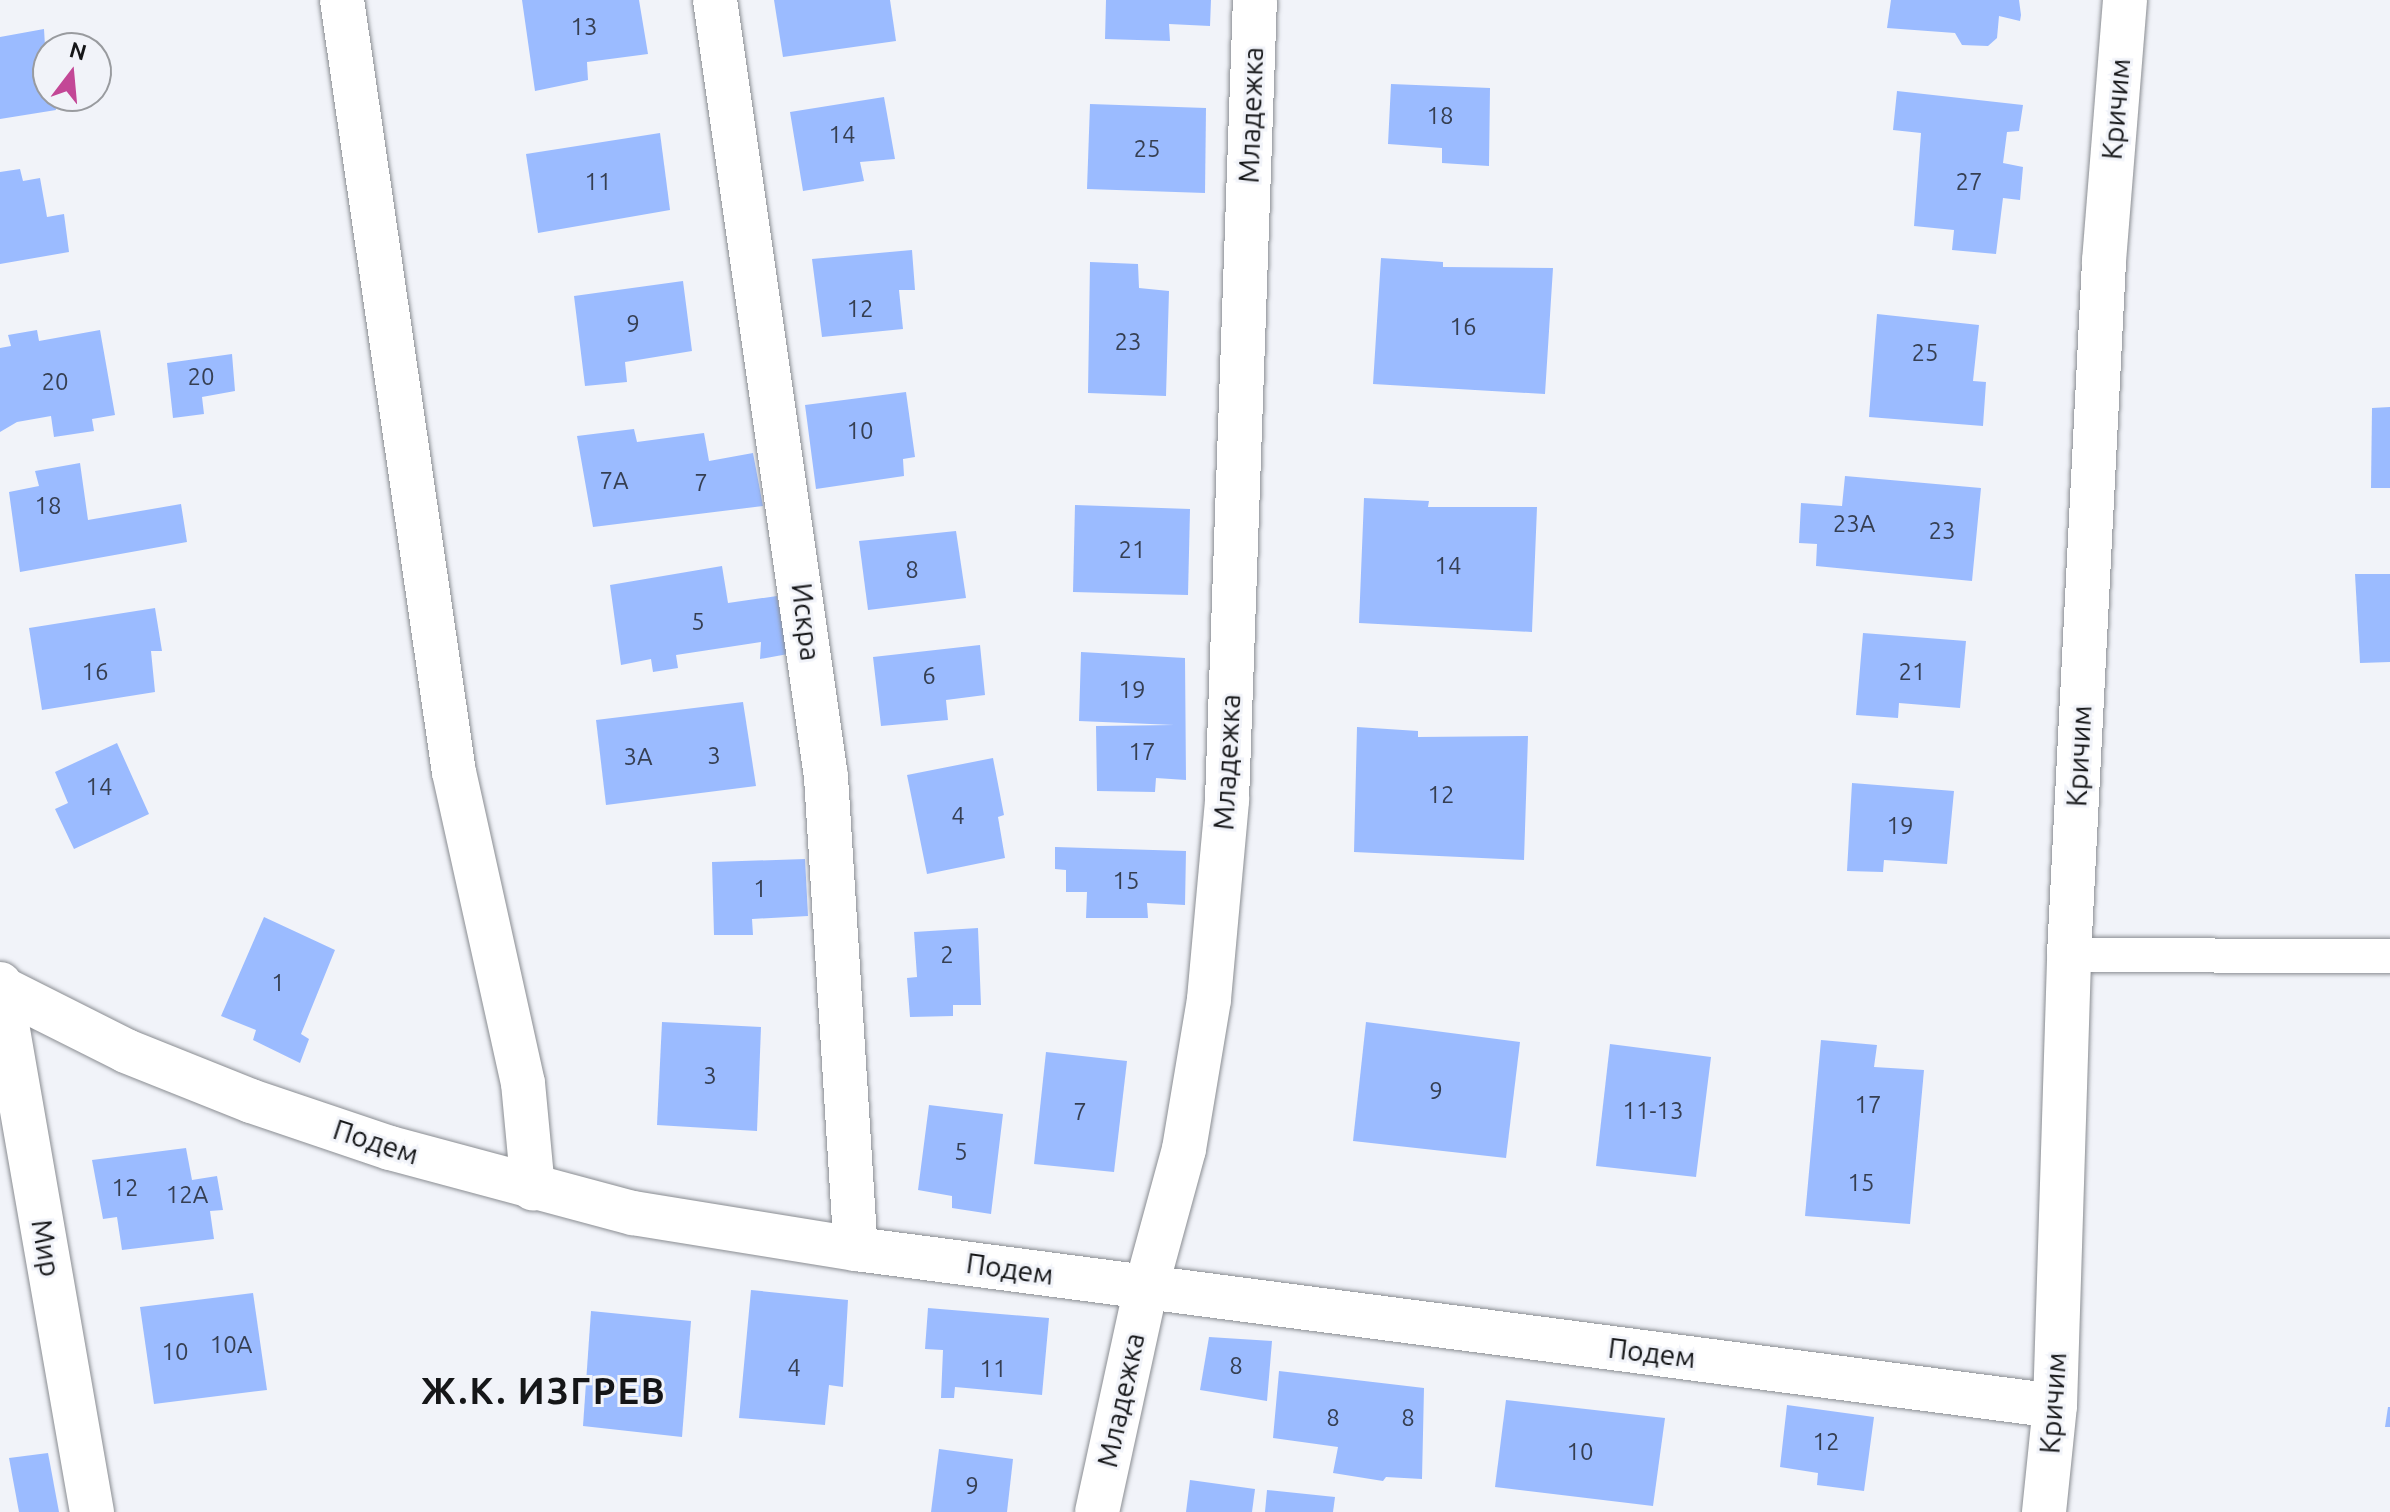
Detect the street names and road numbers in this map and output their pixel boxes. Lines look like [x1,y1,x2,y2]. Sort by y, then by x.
street label: Младежка [1232,46,1270,184]
street label: Кричим [2095,57,2137,161]
street label: Искра [785,581,827,663]
street label: Младежка [1207,693,1247,831]
street label: Кричим [2060,704,2098,808]
street label: Подем [329,1112,423,1172]
street label: Мир [24,1217,68,1279]
street label: Подем [964,1246,1056,1292]
street label: Младежка [1090,1330,1152,1470]
street label: Подем [1606,1331,1698,1375]
street label: Кричим [2033,1351,2073,1455]

